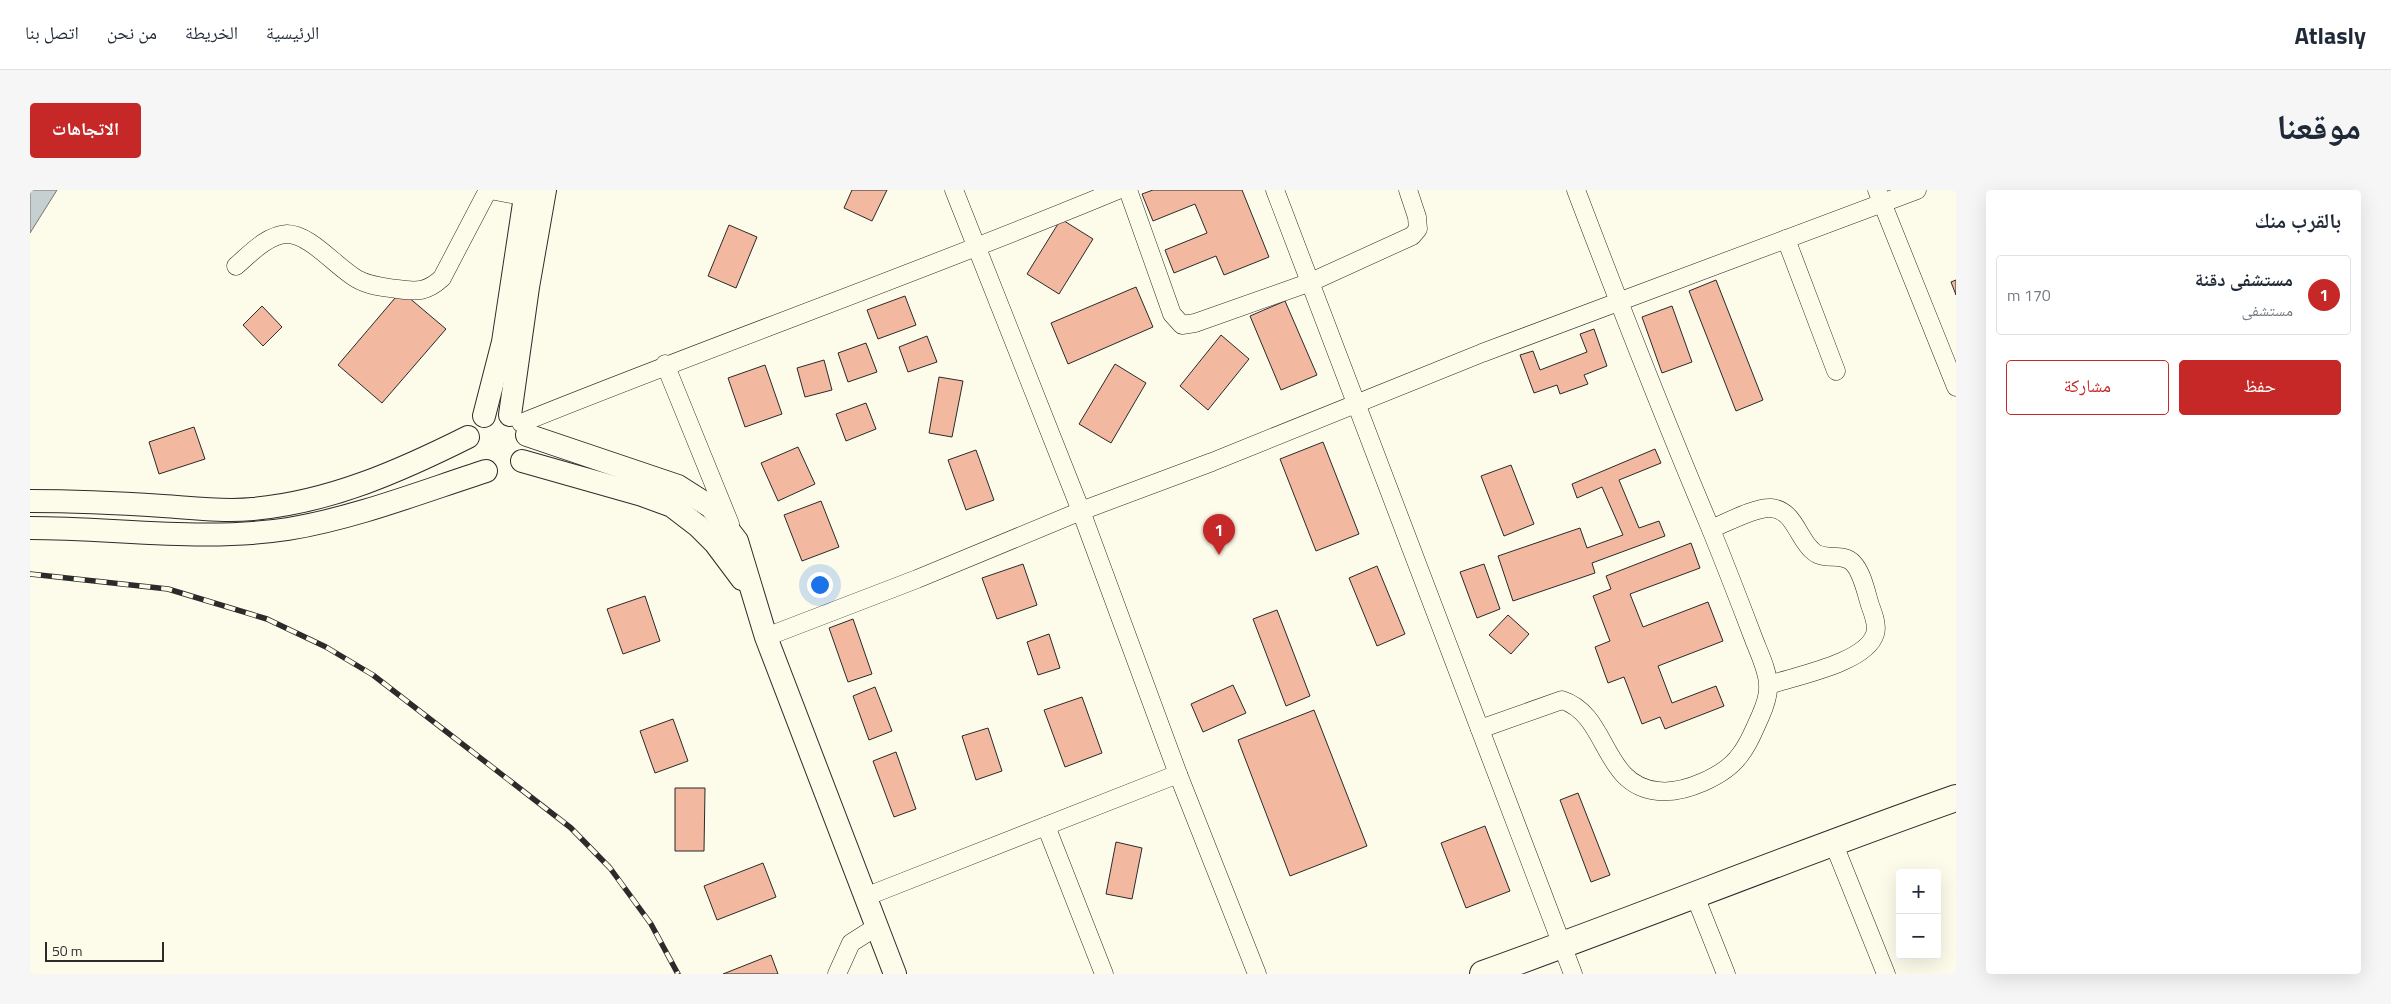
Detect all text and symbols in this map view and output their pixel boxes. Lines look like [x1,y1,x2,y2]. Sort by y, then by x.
text: Atlasly [2295,17,2366,53]
text: اتصل بنا [25,19,79,46]
text: من نحن [107,19,157,46]
text: الخريطة [185,19,238,46]
text: الرئيسية [266,19,319,46]
text: موقعنا [2276,99,2361,153]
button: الاتجاهات [30,103,141,158]
text: بالقرب منك [2254,204,2341,236]
text: مستشفى دقنة [2195,264,2293,293]
text: 170 m [2007,283,2051,307]
text: 1 [2320,283,2328,307]
text: مستشفى [2242,298,2293,322]
button: مشاركة [2006,360,2169,415]
button: حفظ [2179,360,2341,415]
pin: 1 [1203,514,1235,555]
your location [807,572,833,598]
map controls [1896,869,1941,959]
button: + [1896,869,1941,914]
button: − [1896,914,1941,959]
scale bar [45,939,164,962]
text: 50 m [52,940,82,961]

